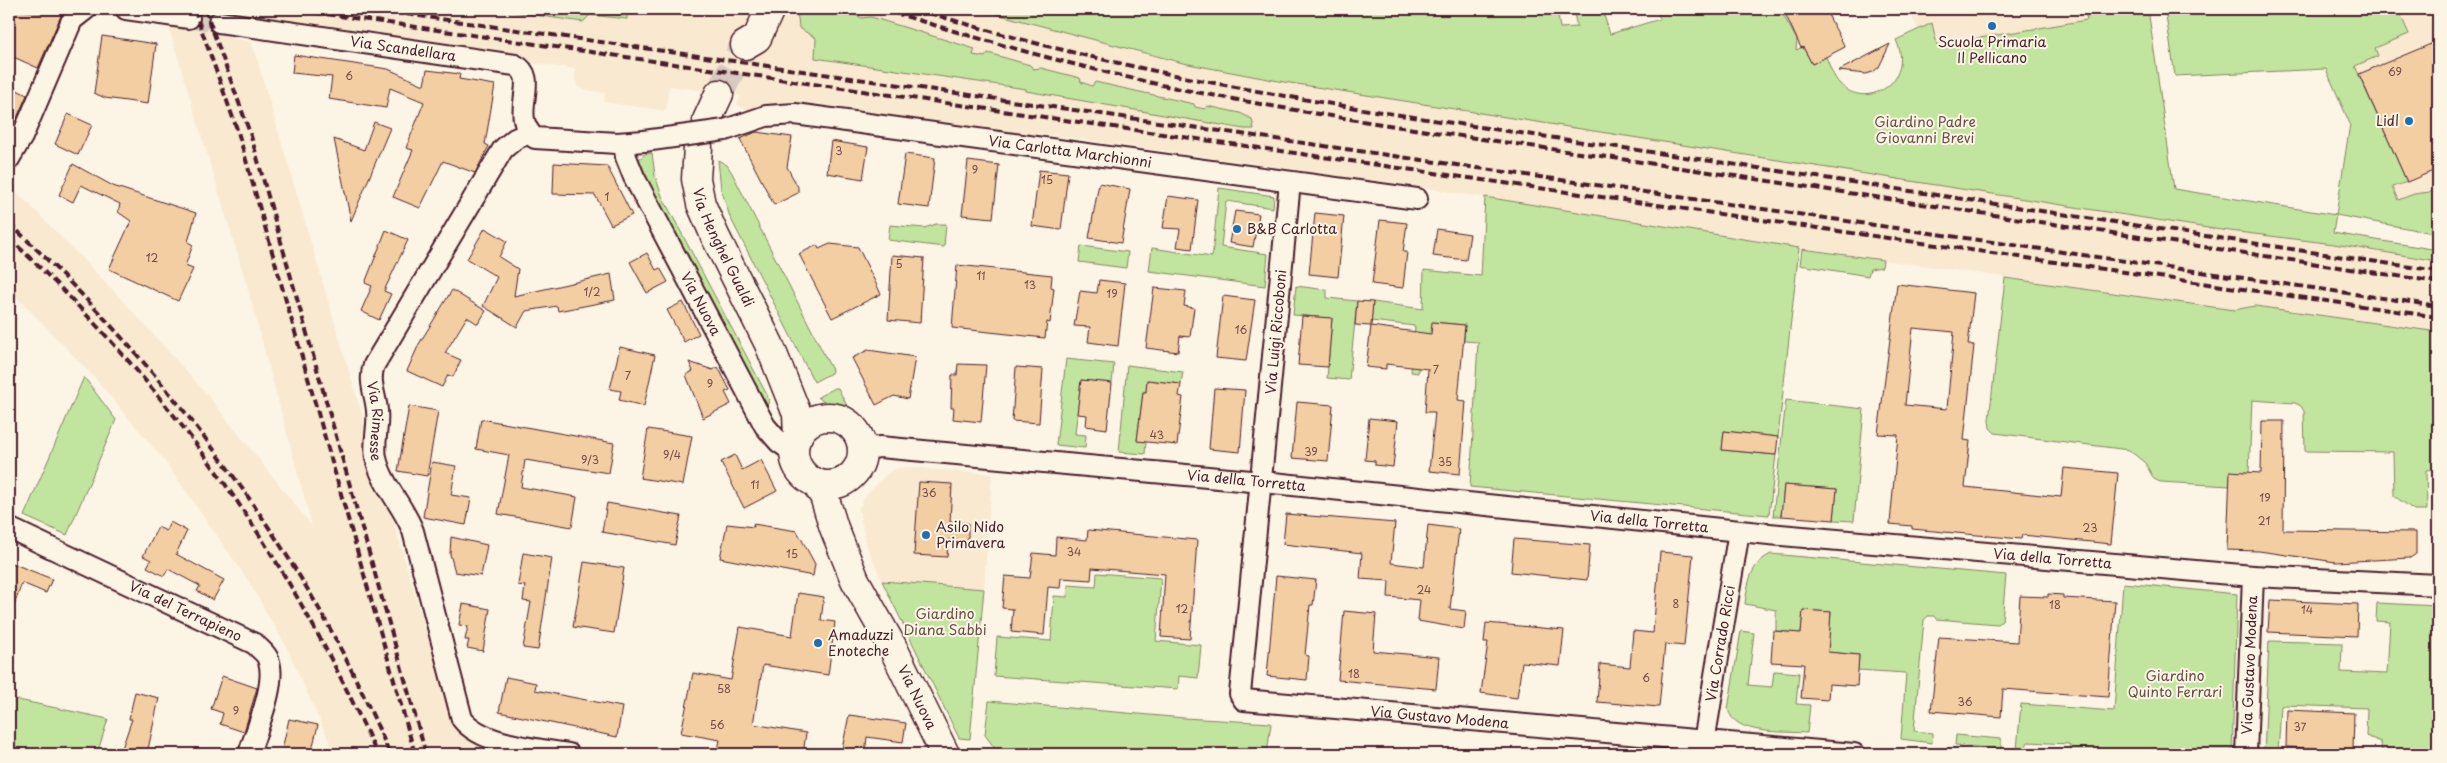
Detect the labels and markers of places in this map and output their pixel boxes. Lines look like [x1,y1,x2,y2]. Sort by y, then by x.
marker: Scuola Primaria Il Pellicano [1986,20,1998,32]
place label: Scuola Primaria Il Pellicano [1938,31,2047,68]
place label: Lidl [2376,110,2399,131]
marker: Lidl [2403,115,2415,127]
place label: B&B Carlotta [1247,218,1337,239]
marker: B&B Carlotta [1231,223,1243,235]
place label: Asilo Nido Primavera [936,516,1006,553]
marker: Asilo Nido Primavera [920,529,932,541]
place label: Amaduzzi Enoteche [828,624,894,661]
marker: Amaduzzi Enoteche [812,637,824,649]

